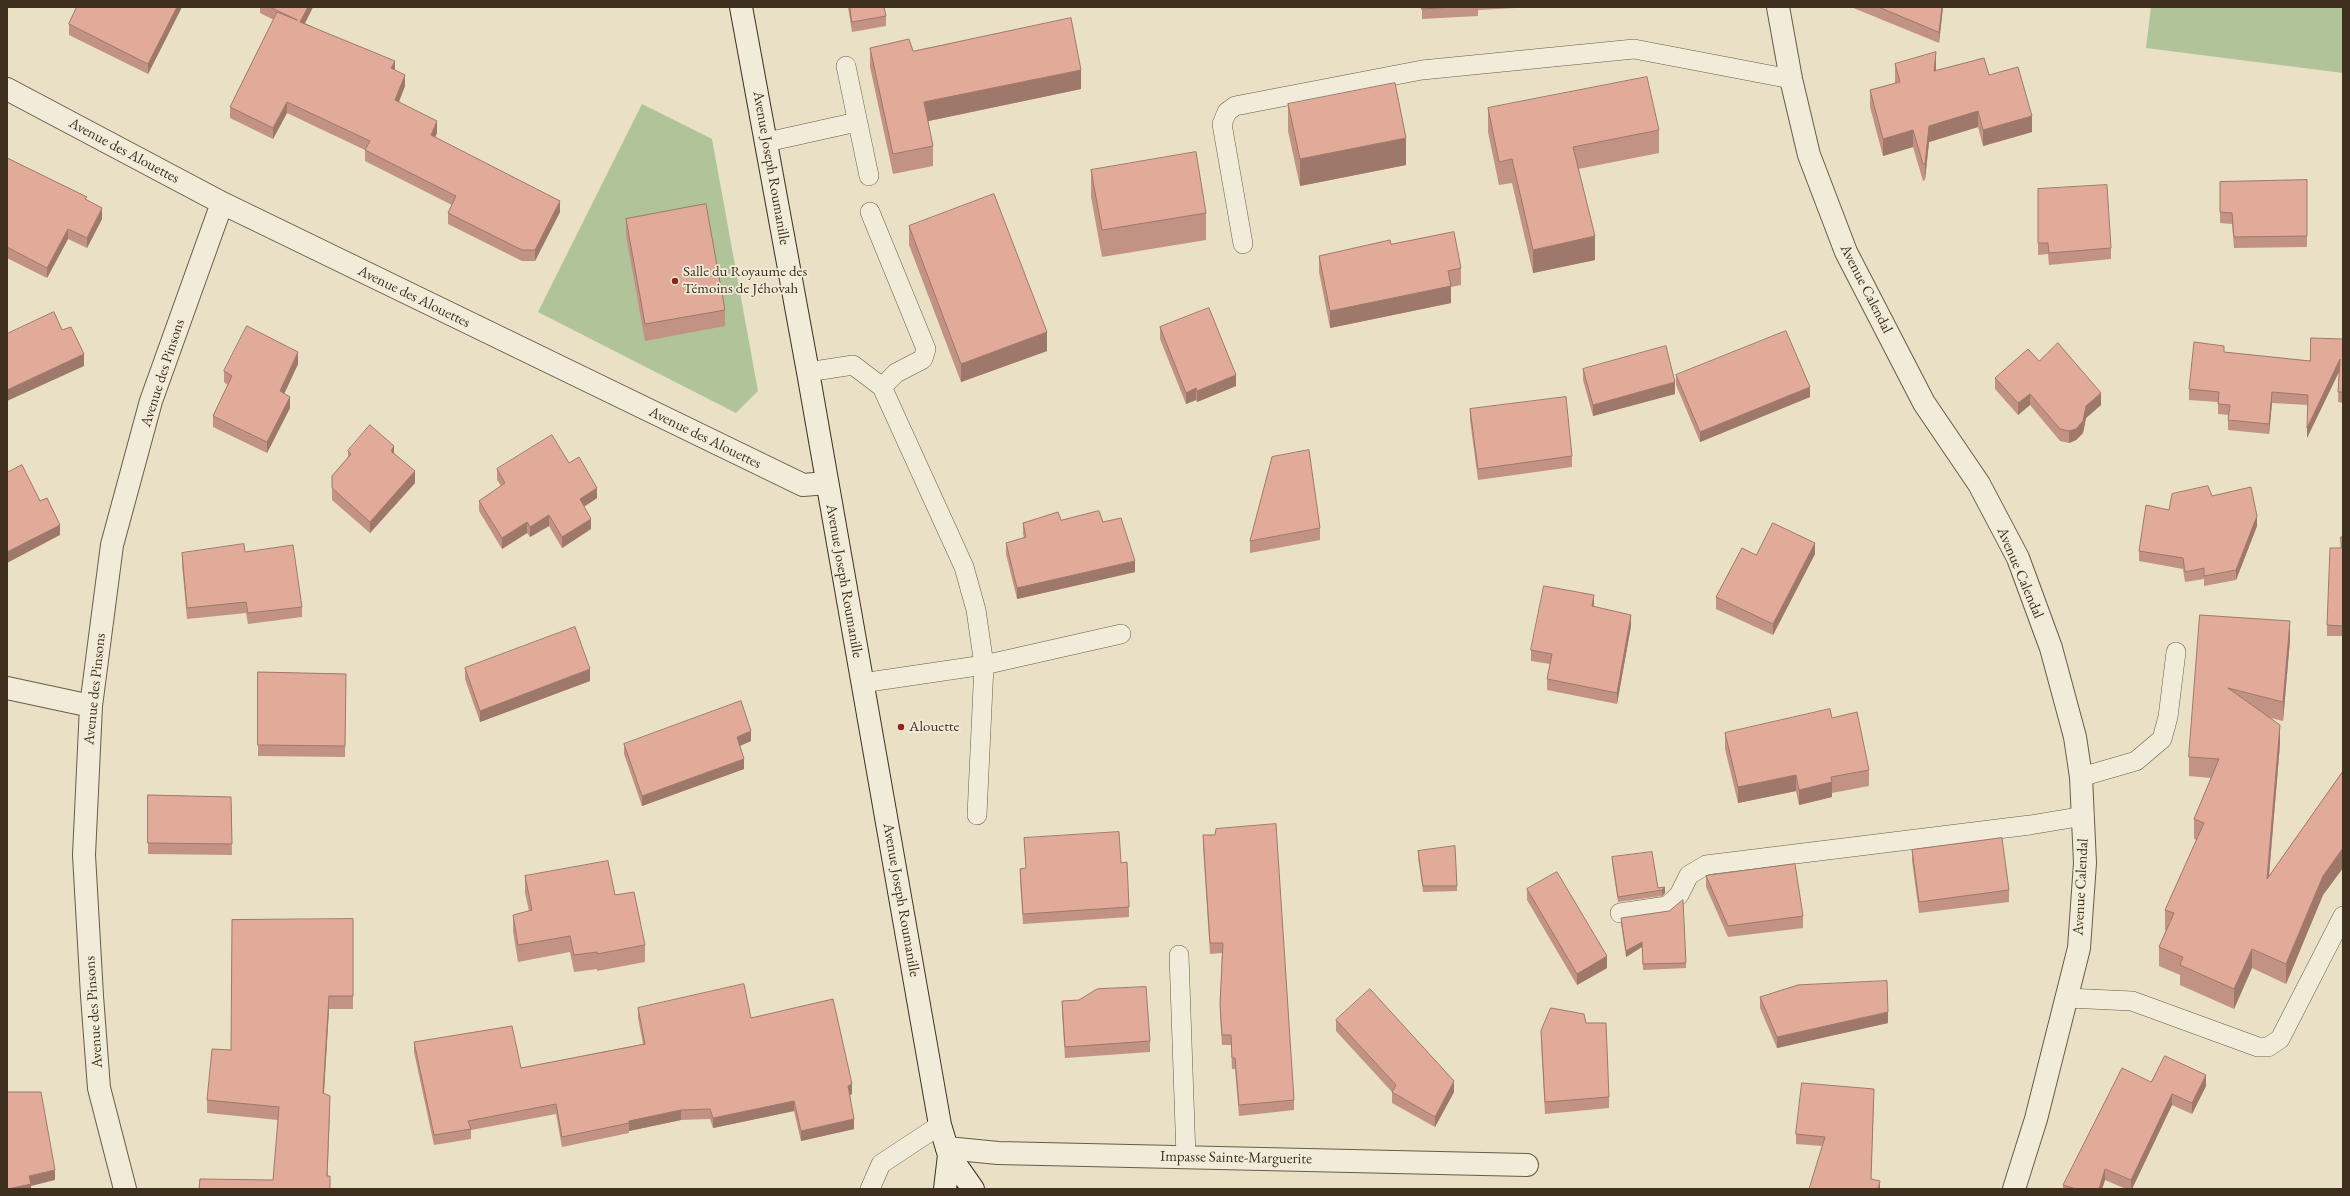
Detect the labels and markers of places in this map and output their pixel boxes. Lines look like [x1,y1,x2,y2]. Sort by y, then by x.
place label: Salle du Royaume des Témoins de Jéhovah [683,263,807,298]
marker: Salle du Royaume des Témoins de Jéhovah [670,276,680,286]
place label: Alouette [909,718,959,736]
marker: Alouette [896,722,906,732]

